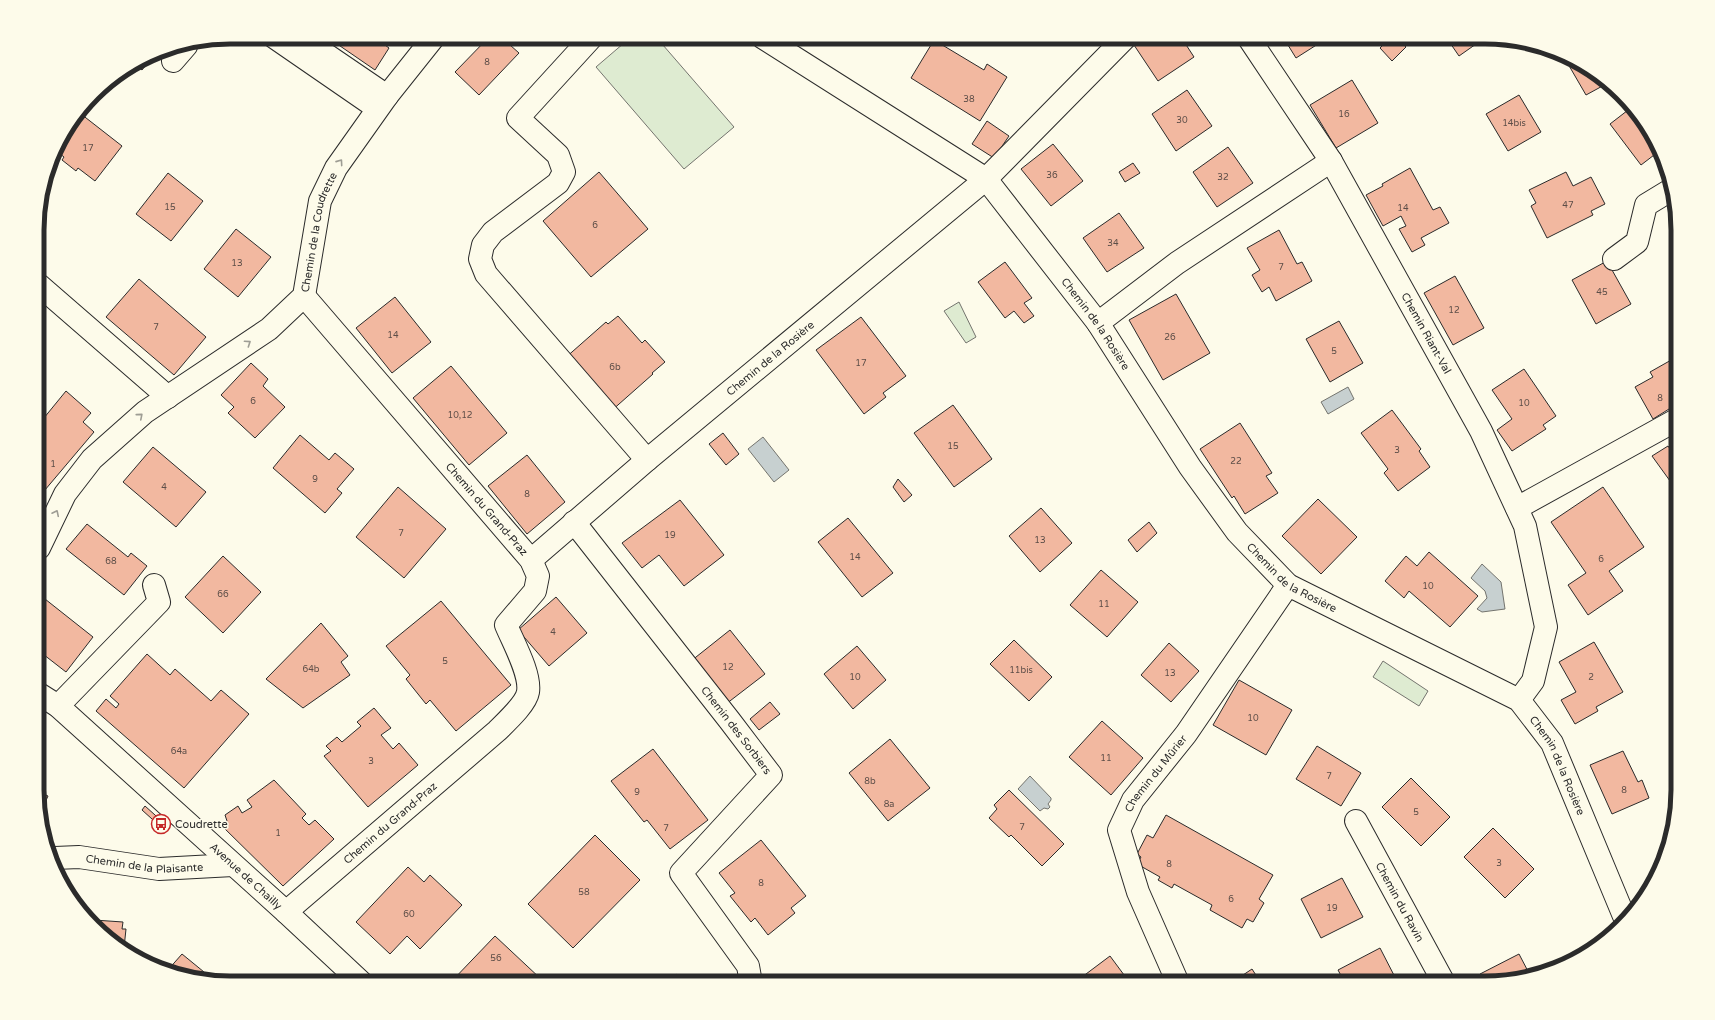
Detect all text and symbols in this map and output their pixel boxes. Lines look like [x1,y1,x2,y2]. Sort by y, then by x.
house number: 8 [484,57,490,68]
house number: 38 [963,94,975,105]
house number: 16 [1338,109,1350,120]
house number: 30 [1176,115,1188,126]
house number: 14bis [1502,118,1526,129]
house number: 17 [82,143,94,154]
one-way arrow [335,159,343,166]
street label: Chemin de la Coudrette [299,170,340,293]
house number: 36 [1046,170,1058,181]
house number: 32 [1217,172,1229,183]
house number: 47 [1562,200,1574,211]
house number: 15 [164,202,176,213]
house number: 14 [1397,203,1409,214]
house number: 6 [592,220,598,231]
house number: 34 [1107,238,1119,249]
house number: 13 [231,258,243,269]
house number: 7 [1278,262,1284,273]
street label: Chemin de la Rosière [1058,275,1132,373]
house number: 45 [1596,287,1608,298]
street label: Chemin Riant-Val [1398,290,1454,376]
house number: 12 [1448,305,1460,316]
street label: Chemin de la Rosière [724,318,817,398]
house number: 7 [153,322,159,333]
house number: 14 [387,330,399,341]
house number: 26 [1164,332,1176,343]
one-way arrow [244,340,251,348]
house number: 5 [1331,346,1337,357]
house number: 17 [855,358,867,369]
house number: 6b [609,362,621,373]
house number: 8 [1657,393,1663,404]
house number: 6 [250,396,256,407]
house number: 10 [1518,398,1530,409]
house number: 10,12 [448,410,472,421]
one-way arrow [136,414,143,421]
house number: 15 [947,441,959,452]
house number: 3 [1394,445,1400,456]
house number: 22 [1230,456,1242,467]
house number: 1 [50,459,56,470]
street label: Chemin du Grand-Praz [443,460,531,559]
house number: 9 [312,474,318,485]
house number: 4 [161,482,167,493]
house number: 8 [524,489,530,500]
one-way arrow [51,510,59,517]
house number: 7 [398,528,404,539]
house number: 19 [664,530,676,541]
house number: 13 [1034,535,1046,546]
street label: Chemin de la Rosière [1244,540,1339,615]
house number: 14 [849,552,861,563]
house number: 6 [1598,554,1604,565]
house number: 68 [105,556,117,567]
house number: 10 [1422,581,1434,592]
house number: 66 [217,589,229,600]
house number: 11 [1098,599,1110,610]
house number: 4 [550,627,556,638]
house number: 5 [442,656,448,667]
house number: 12 [722,662,734,673]
house number: 64b [303,664,320,675]
house number: 11bis [1009,665,1033,676]
house number: 13 [1164,668,1176,679]
house number: 10 [849,672,861,683]
house number: 2 [1588,672,1594,683]
street label: Chemin des Sorbiers [698,684,774,777]
house number: 10 [1247,713,1259,724]
street label: Chemin de la Rosière [1527,714,1587,817]
street label: Chemin du Mûrier [1122,732,1190,814]
house number: 64a [171,746,187,757]
house number: 11 [1100,753,1112,764]
house number: 3 [368,756,374,767]
house number: 7 [1326,771,1332,782]
house number: 8b [864,776,876,787]
street label: Chemin du Grand-Praz [341,779,440,867]
house number: 8 [1621,785,1627,796]
house number: 9 [634,787,640,798]
house number: 8a [884,799,894,810]
house number: 5 [1413,807,1419,818]
bus stop icon: Coudrette [150,813,172,835]
place label: Coudrette [175,818,228,831]
house number: 7 [1019,822,1025,833]
house number: 7 [663,823,669,834]
house number: 1 [275,828,281,839]
street label: Avenue de Chailly [207,840,285,912]
street label: Chemin de la Plaisante [85,852,204,876]
house number: 3 [1496,858,1502,869]
house number: 8 [1166,859,1172,870]
street label: Chemin du Ravin [1373,860,1426,944]
house number: 8 [758,878,764,889]
house number: 58 [578,887,590,898]
house number: 6 [1228,894,1234,905]
house number: 19 [1326,903,1338,914]
house number: 60 [403,909,415,920]
house number: 56 [490,953,502,964]

